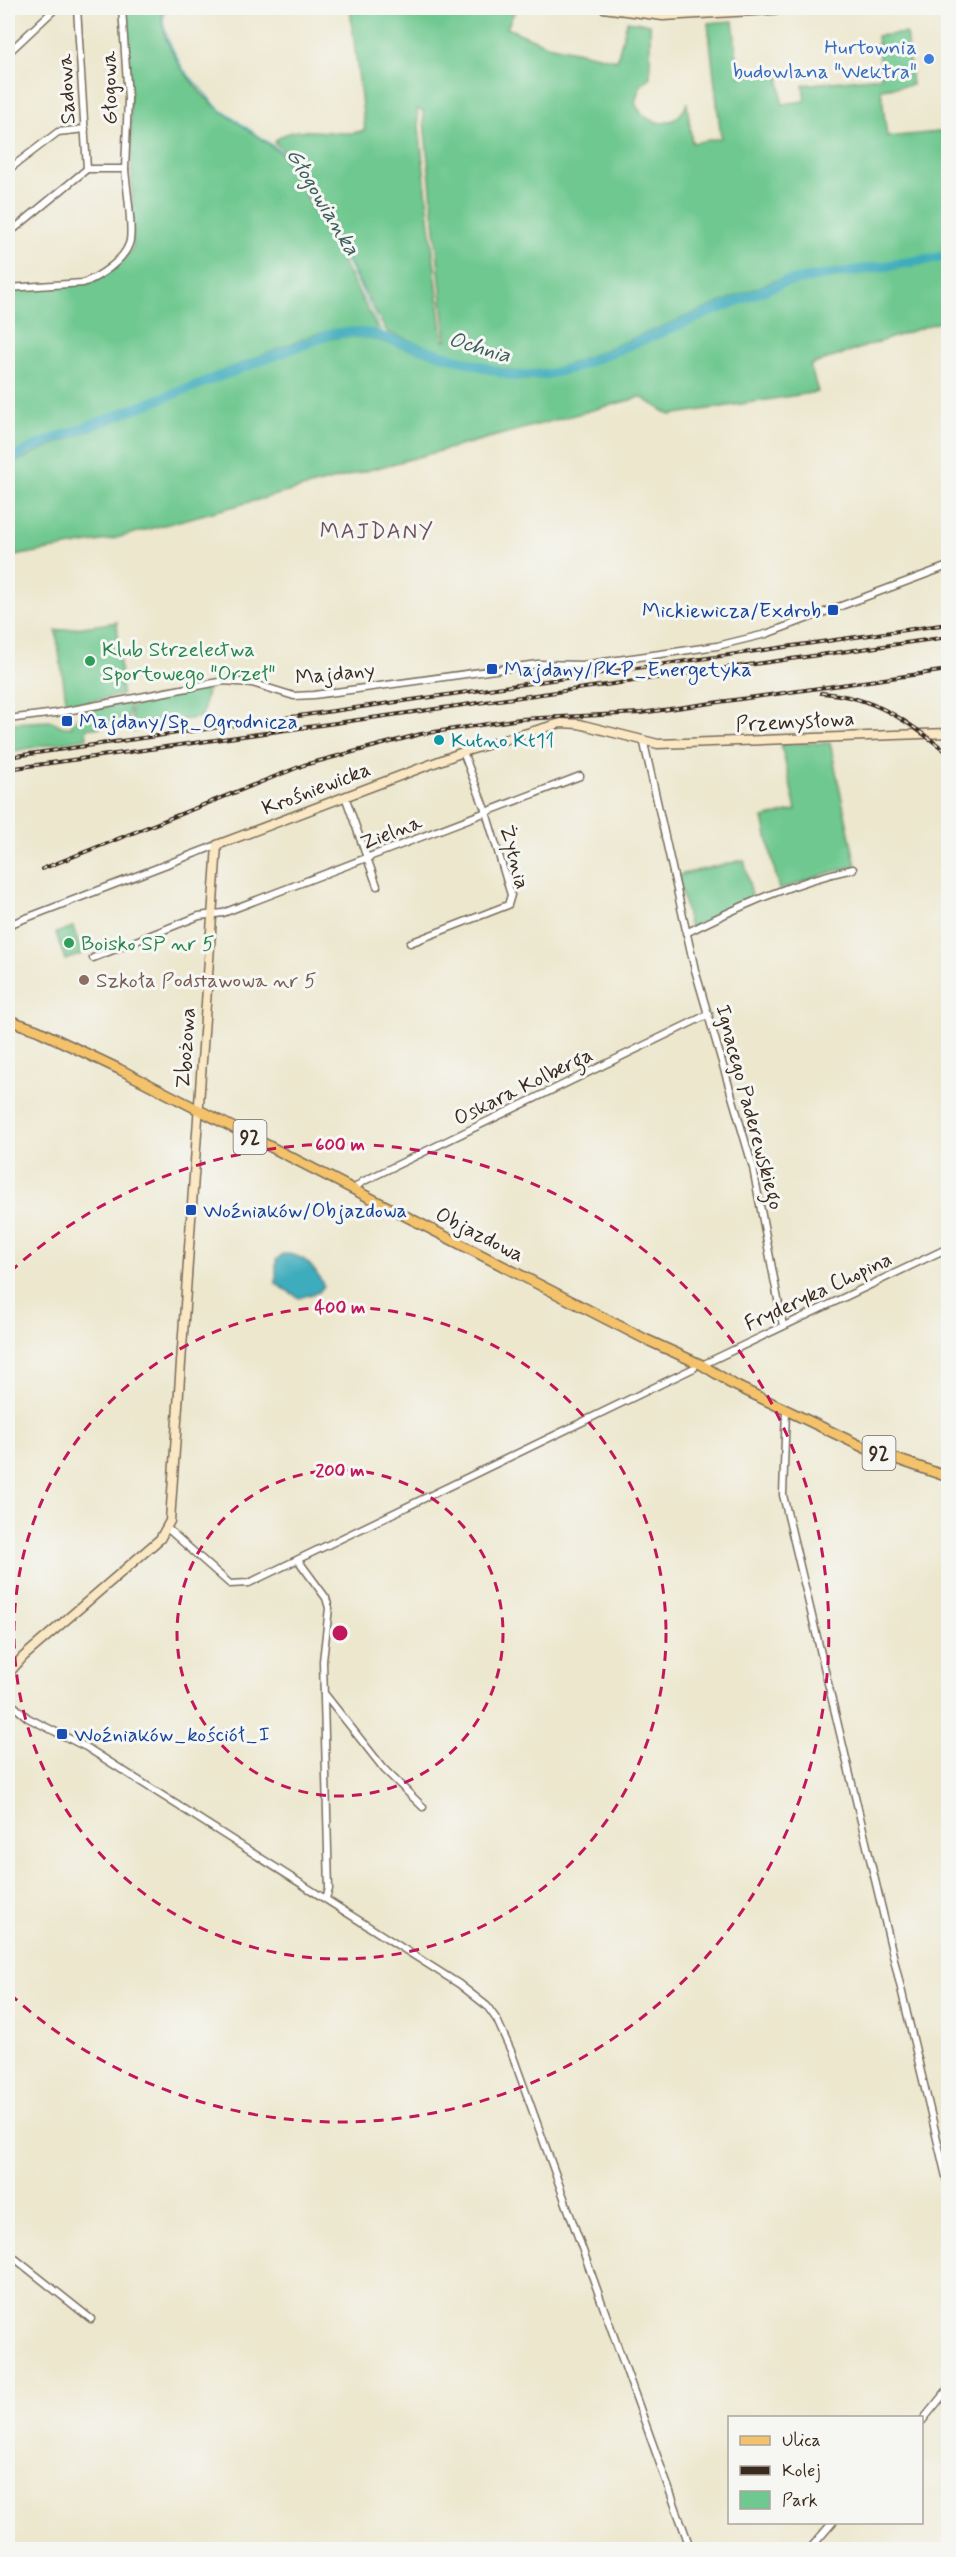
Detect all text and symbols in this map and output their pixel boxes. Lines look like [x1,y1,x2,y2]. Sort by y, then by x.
place label: Hurtownia budowlana "Wektra" [733,34,917,86]
street label: Głogowa [95,50,125,125]
marker: Hurtownia budowlana "Wektra" [922,52,936,66]
street label: Sadowa [51,53,83,125]
water label: Głogowianka [278,143,365,262]
water label: Ochnia [445,326,514,370]
district label: MAJDANY [320,518,434,546]
place label: Mickiewicza/Exdrob [642,597,821,625]
marker: Mickiewicza/Exdrob [826,603,840,617]
place label: Klub Strzelectwa Sportowego "Orzeł" [102,636,275,689]
marker: Klub Strzelectwa Sportowego "Orzeł" [83,654,97,668]
street label: Majdany [294,656,376,692]
place label: Majdany/PKP_Energetyka [504,656,752,685]
marker: Majdany/PKP_Energetyka [485,662,499,676]
street label: Przemysłowa [735,705,855,739]
place label: Majdany/Sp_Ogrodnicza [79,708,298,736]
marker: Majdany/Sp_Ogrodnicza [60,714,74,728]
place label: Kutno Kt11 [451,727,554,755]
marker: Kutno Kt11 [432,733,446,747]
street label: Krośniewicka [258,755,375,822]
street label: Zielna [357,808,426,857]
street label: Żytnia [492,822,536,892]
place label: Boisko SP nr 5 [81,930,215,958]
marker: Boisko SP nr 5 [62,936,76,950]
place label: Szkoła Podstawowa nr 5 [96,967,317,995]
marker: Szkoła Podstawowa nr 5 [77,973,91,987]
street label: Ignacego Paderewskiego [706,1002,790,1213]
street label: Zbożowa [169,1007,203,1090]
street label: Oskara Kolberga [449,1041,599,1135]
road number: 92 [234,1120,266,1154]
text: 600 m [315,1133,365,1157]
place label: Woźniaków/Objazdowa [203,1197,407,1225]
street label: Objazdowa [430,1201,529,1269]
marker: Woźniaków/Objazdowa [184,1203,198,1217]
street label: Fryderyka Chopina [740,1245,897,1338]
text: 400 m [315,1296,365,1320]
road number: 92 [862,1436,896,1470]
text: 200 m [315,1459,365,1483]
centre of rings [330,1623,350,1643]
place label: Woźniaków_kościół_I [74,1721,270,1749]
marker: Woźniaków_kościół_I [55,1727,69,1741]
legend [728,2416,923,2524]
text: Ulica [782,2429,821,2453]
text: Kolej [782,2459,820,2483]
text: Park [782,2489,818,2513]

